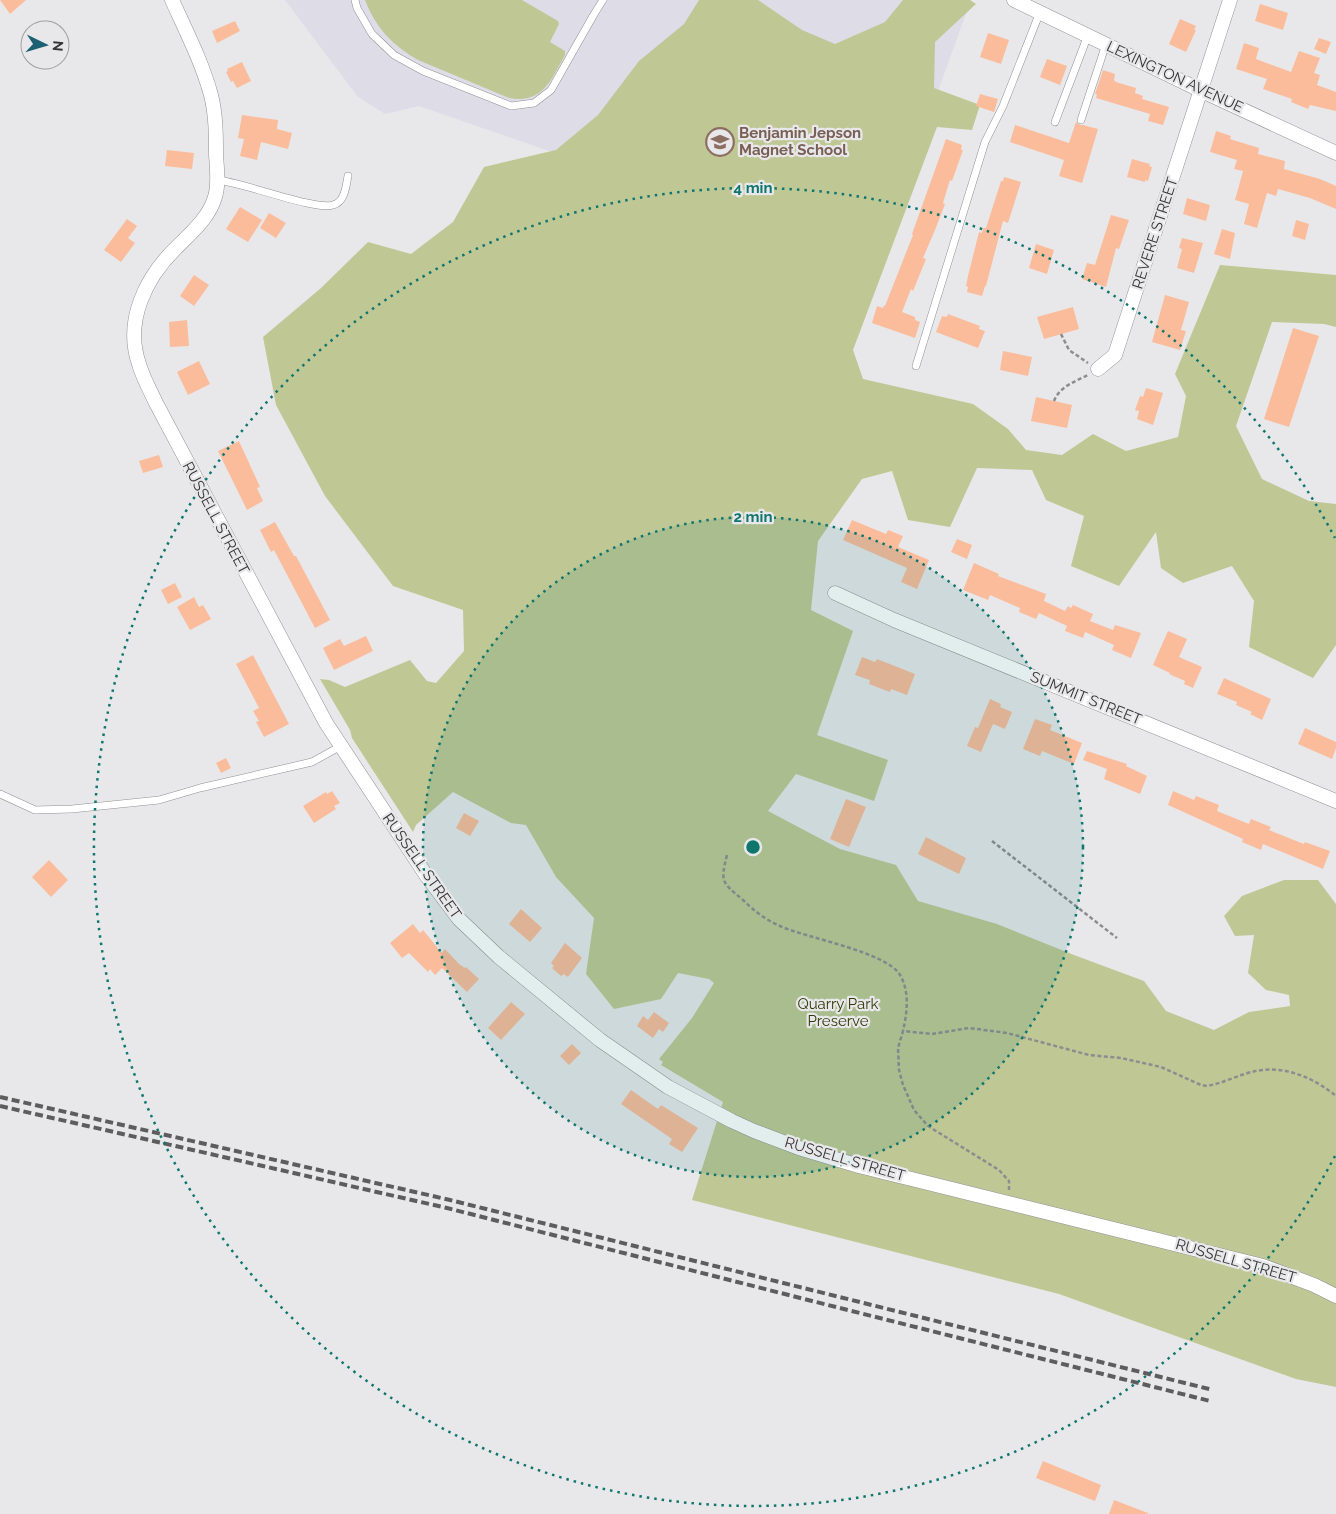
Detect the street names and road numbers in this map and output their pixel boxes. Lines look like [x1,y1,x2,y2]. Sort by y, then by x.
street label: LEXINGTON AVENUE [1104,37,1246,117]
street label: REVERE STREET [1128,175,1182,291]
street label: RUSSELL STREET [179,459,253,577]
street label: SUMMIT STREET [1028,667,1144,729]
street label: RUSSELL STREET [379,810,465,922]
street label: RUSSELL STREET [783,1133,907,1185]
street label: RUSSELL STREET [1174,1235,1298,1287]

